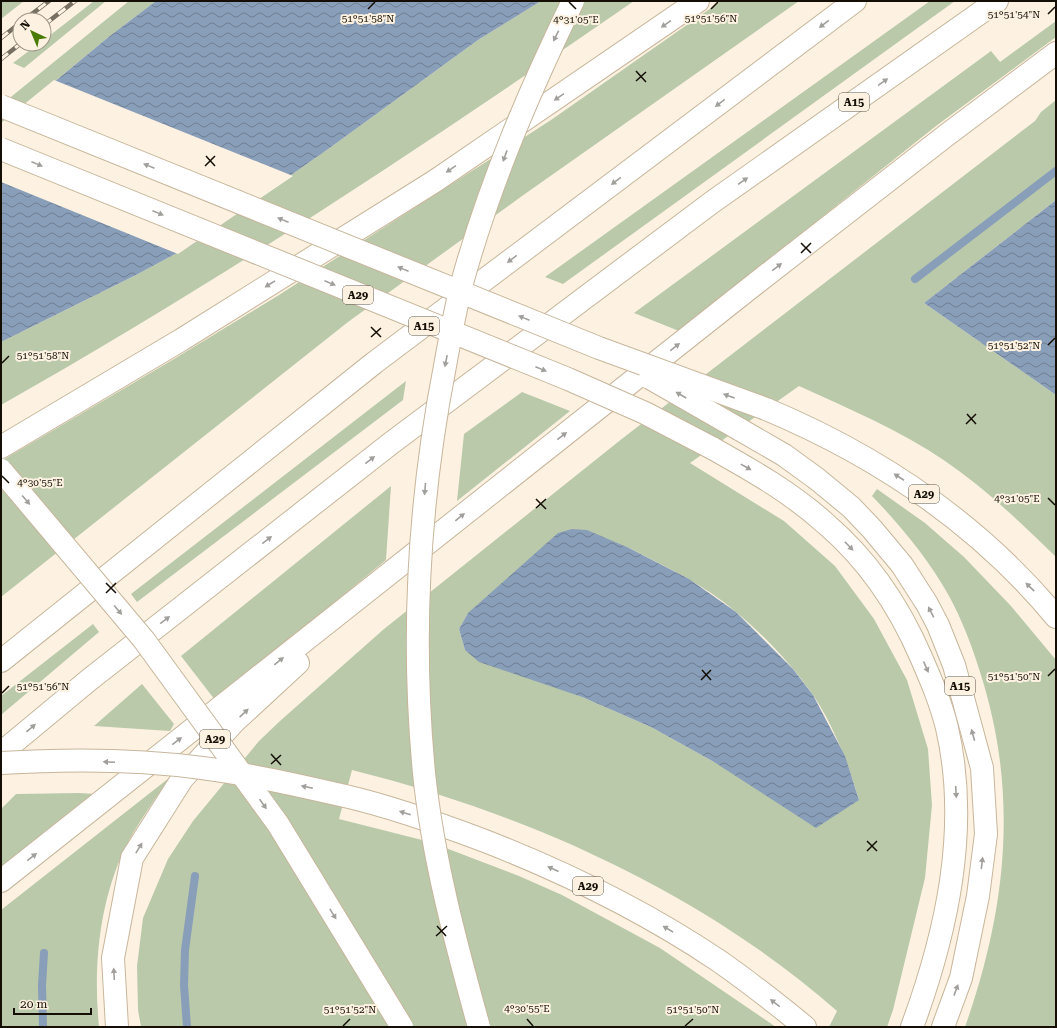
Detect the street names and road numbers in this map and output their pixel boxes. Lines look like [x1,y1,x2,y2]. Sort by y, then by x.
road number: A15 [839,93,869,111]
road number: A29 [343,286,373,304]
road number: A15 [409,317,439,335]
road number: A29 [909,485,939,503]
road number: A15 [945,677,975,695]
road number: A29 [200,730,230,748]
road number: A29 [573,877,603,895]

